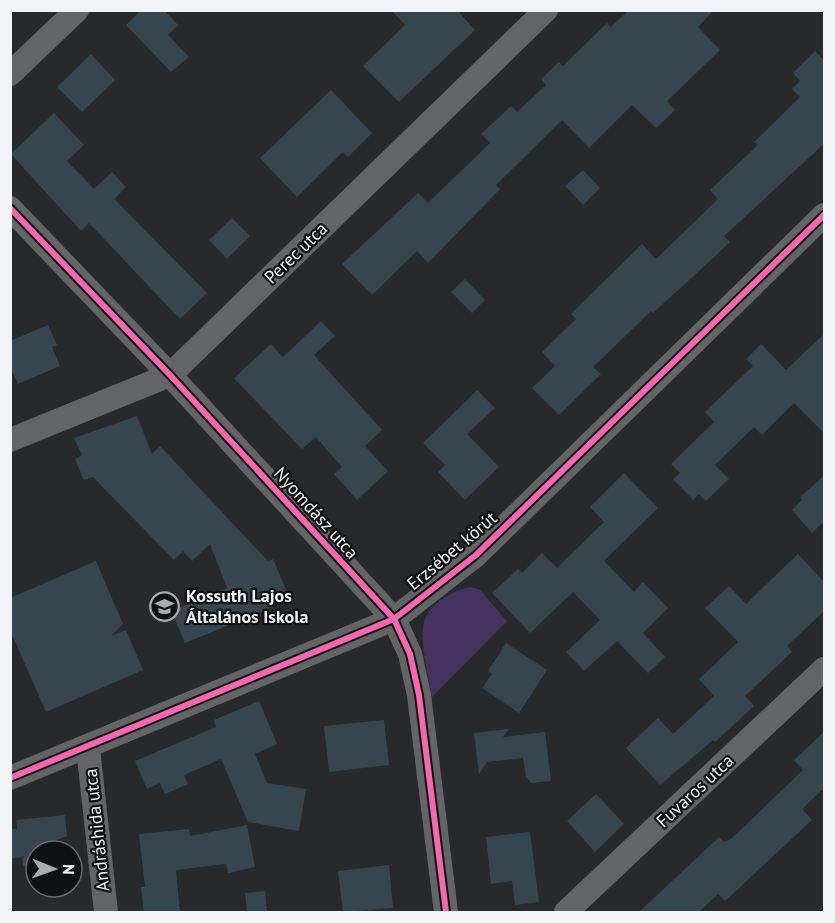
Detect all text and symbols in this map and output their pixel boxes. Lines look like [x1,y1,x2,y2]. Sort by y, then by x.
street label: Perec utca [259,217,332,288]
street label: Nyomdász utca [269,462,364,563]
street label: Erzsébet körút [402,506,501,595]
place label: Kossuth Lajos Általános Iskola [186,584,309,628]
school or university icon: Kossuth Lajos Általános Iskola [149,590,181,622]
street label: Fuvaros utca [651,749,738,832]
street label: Andráshida utca [79,767,114,893]
north arrow [24,839,84,899]
text: N [59,864,79,875]

